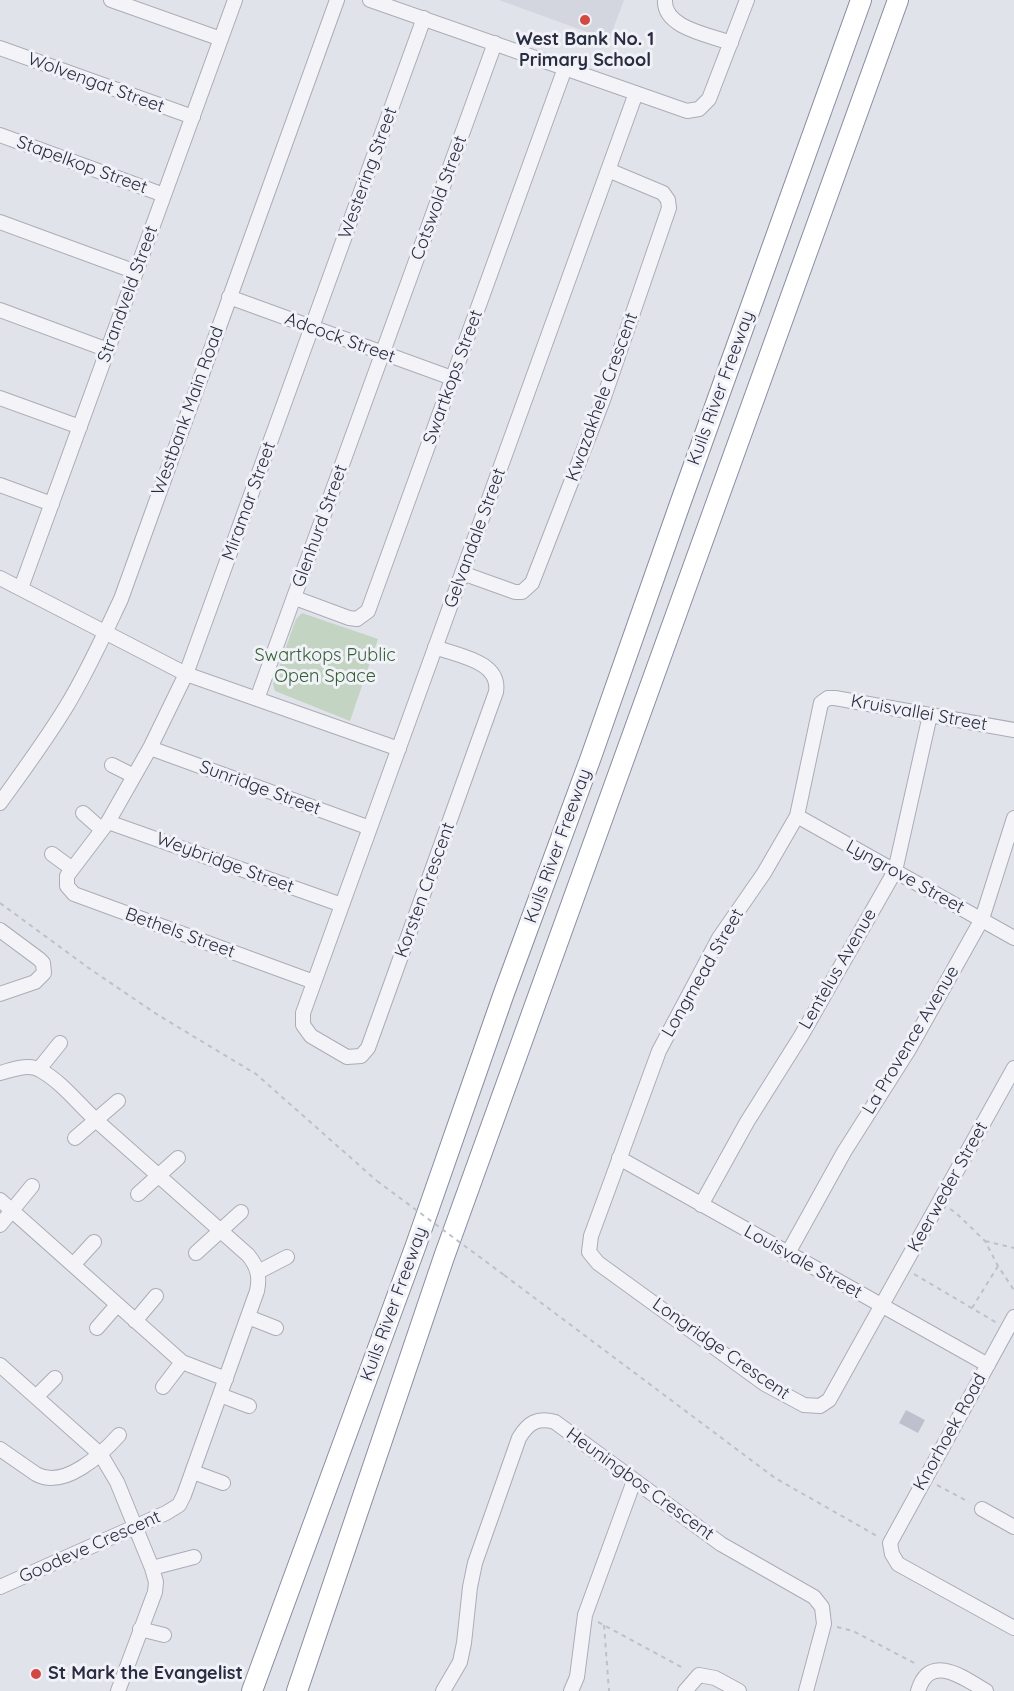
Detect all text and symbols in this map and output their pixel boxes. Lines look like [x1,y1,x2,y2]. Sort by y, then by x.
marker: West Bank No. 1 Primary School [578,13,592,27]
place label: West Bank No. 1 Primary School [516,29,654,72]
street label: Wolvengat Street [25,48,167,118]
street label: Westering Street [334,104,402,242]
street label: Stapelkop Street [14,131,150,199]
street label: Cotswold Street [406,133,472,263]
street label: Strandveld Street [93,223,163,365]
street label: Swartkops Street [419,307,487,447]
street label: Adcock Street [282,308,398,368]
street label: Kuils River Freeway [683,308,759,468]
street label: Kwazakhele Crescent [561,310,643,484]
street label: Westbank Main Road [147,324,229,498]
street label: Miramar Street [218,439,280,563]
street label: Glenhurd Street [288,462,352,590]
street label: Gelvandale Street [440,465,510,611]
park label: Swartkops Public Open Space [254,645,396,688]
street label: Kruisvallei Street [849,690,989,736]
street label: Sunridge Street [196,756,324,820]
street label: Kuils River Freeway [520,766,596,926]
street label: Korsten Crescent [390,819,460,961]
street label: Weybridge Street [153,828,297,898]
street label: Lyngrove Street [842,836,968,918]
street label: Bethels Street [122,903,238,963]
street label: Longmead Street [657,905,749,1041]
street label: Lentelus Avenue [795,905,881,1033]
street label: La Provence Avenue [858,962,964,1118]
street label: Keerweder Street [903,1118,993,1256]
street label: Louisvale Street [740,1221,866,1303]
street label: Kuils River Freeway [356,1224,432,1384]
street label: Longridge Crescent [648,1294,794,1404]
street label: Knorhoek Road [909,1370,991,1494]
street label: Heuningbos Crescent [562,1423,718,1545]
street label: Goodeve Crescent [16,1506,164,1588]
place label: St Mark the Evangelist [48,1663,243,1685]
marker: St Mark the Evangelist [29,1667,43,1681]

